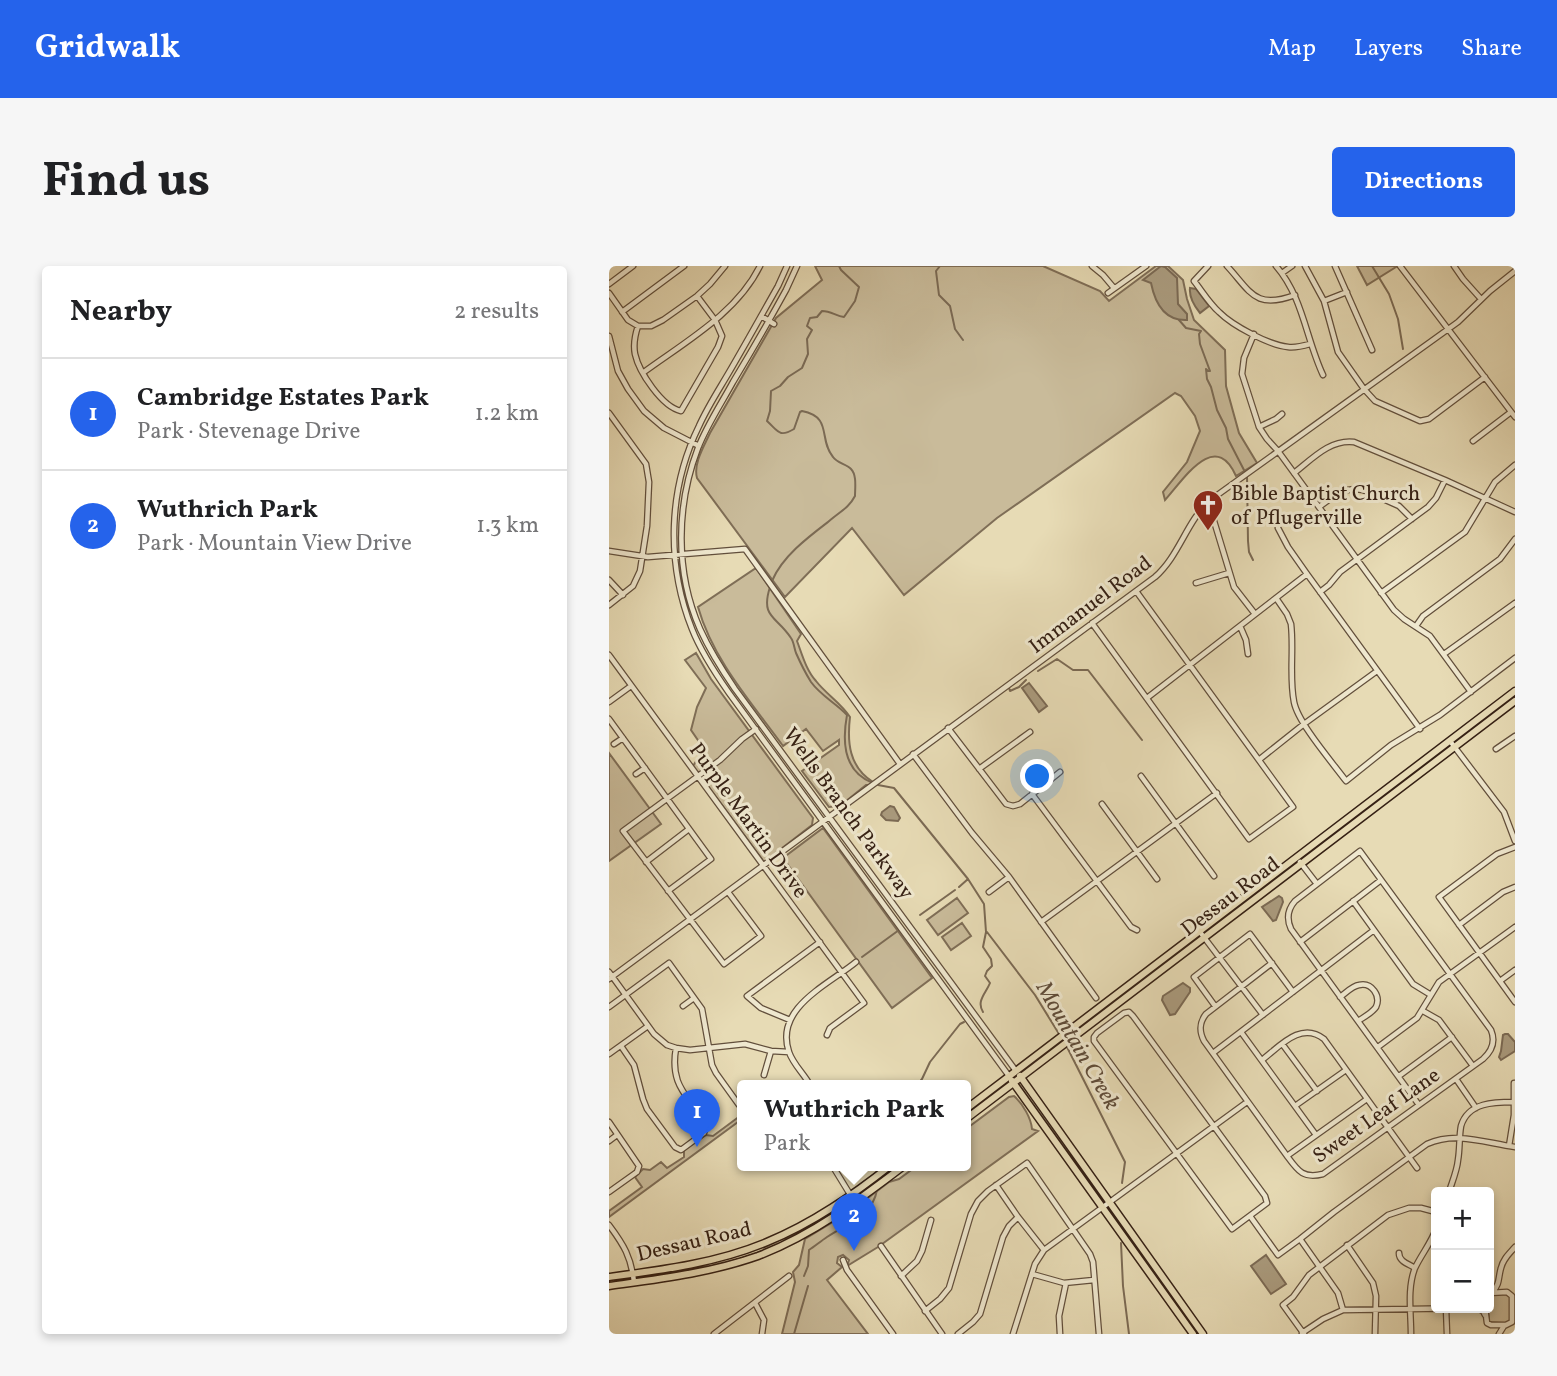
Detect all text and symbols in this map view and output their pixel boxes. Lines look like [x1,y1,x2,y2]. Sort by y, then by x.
text: Gridwalk [35,26,180,72]
text: Map [1268,32,1316,66]
text: Layers [1354,32,1423,66]
text: Share [1461,32,1522,66]
button: Directions [1332,147,1515,217]
text: Find us [42,148,210,217]
text: Nearby [70,291,172,333]
text: 2 results [454,296,539,328]
text: Cambridge Estates Park [137,380,429,416]
text: 1 [88,398,98,430]
text: 1.2 km [475,398,539,430]
text: Park · Stevenage Drive [137,416,360,448]
place label: Bible Baptist Church of Pflugerville [1231,480,1420,533]
church icon: Bible Baptist Church of Pflugerville [1191,488,1225,532]
text: Wuthrich Park [137,492,318,528]
text: 2 [87,510,99,542]
text: 1.3 km [476,510,539,542]
text: Park · Mountain View Drive [137,528,412,560]
street label: Immanuel Road [1023,549,1158,661]
street label: Wells Branch Parkway [776,722,920,906]
street label: Purple Martin Drive [682,737,814,905]
your location [1020,759,1054,793]
street label: Dessau Road [1175,850,1286,944]
water label: Mountain Creek [1027,975,1127,1117]
street label: Sweet Leaf Lane [1307,1061,1446,1171]
popup [737,1080,971,1171]
pin: 1 [674,1089,720,1147]
text: Wuthrich Park [763,1092,945,1128]
text: Park [763,1128,810,1160]
map controls [1431,1187,1494,1313]
button: + [1431,1187,1494,1250]
pin: 2 [831,1193,877,1251]
street label: Dessau Road [634,1215,755,1270]
button: − [1431,1250,1494,1313]

